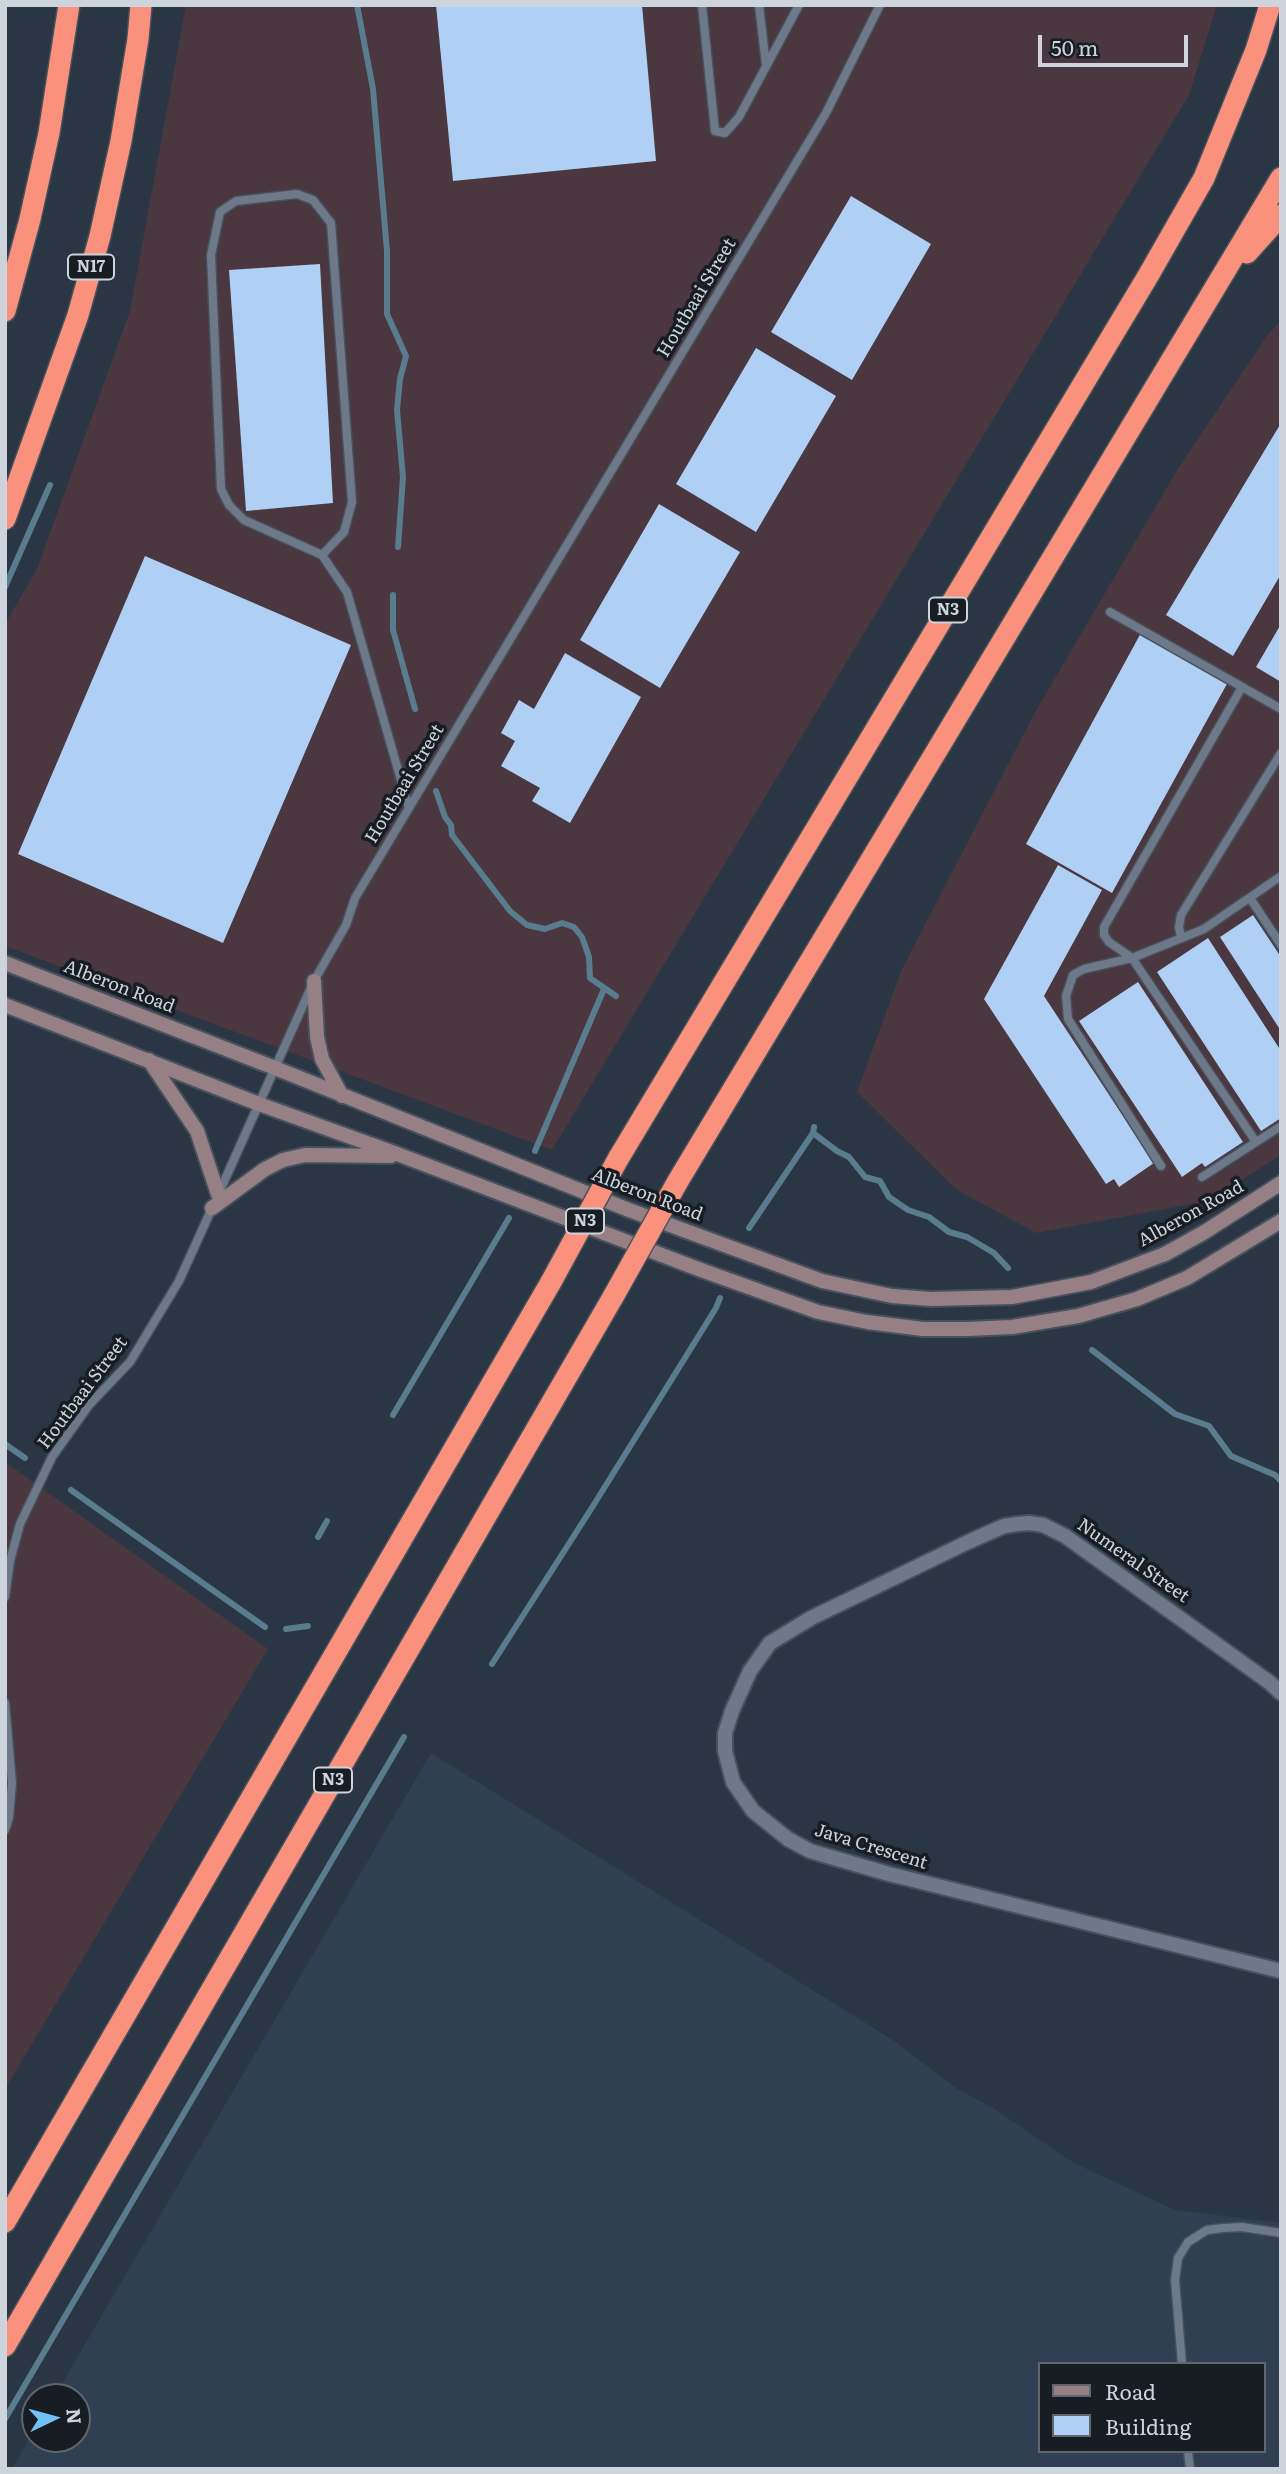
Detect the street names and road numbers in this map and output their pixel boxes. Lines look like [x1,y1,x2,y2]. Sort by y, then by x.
street label: Houtbaai Street [653,235,741,361]
road number: N17 [68,255,114,280]
road number: N3 [929,597,967,622]
street label: Houtbaai Street [361,721,449,847]
street label: Alberon Road [60,956,178,1018]
street label: Alberon Road [588,1164,706,1226]
street label: Alberon Road [1134,1176,1248,1252]
road number: N3 [566,1208,604,1233]
street label: Houtbaai Street [34,1333,132,1453]
street label: Numeral Street [1073,1514,1193,1608]
road number: N3 [314,1768,352,1792]
street label: Java Crescent [812,1820,930,1874]

